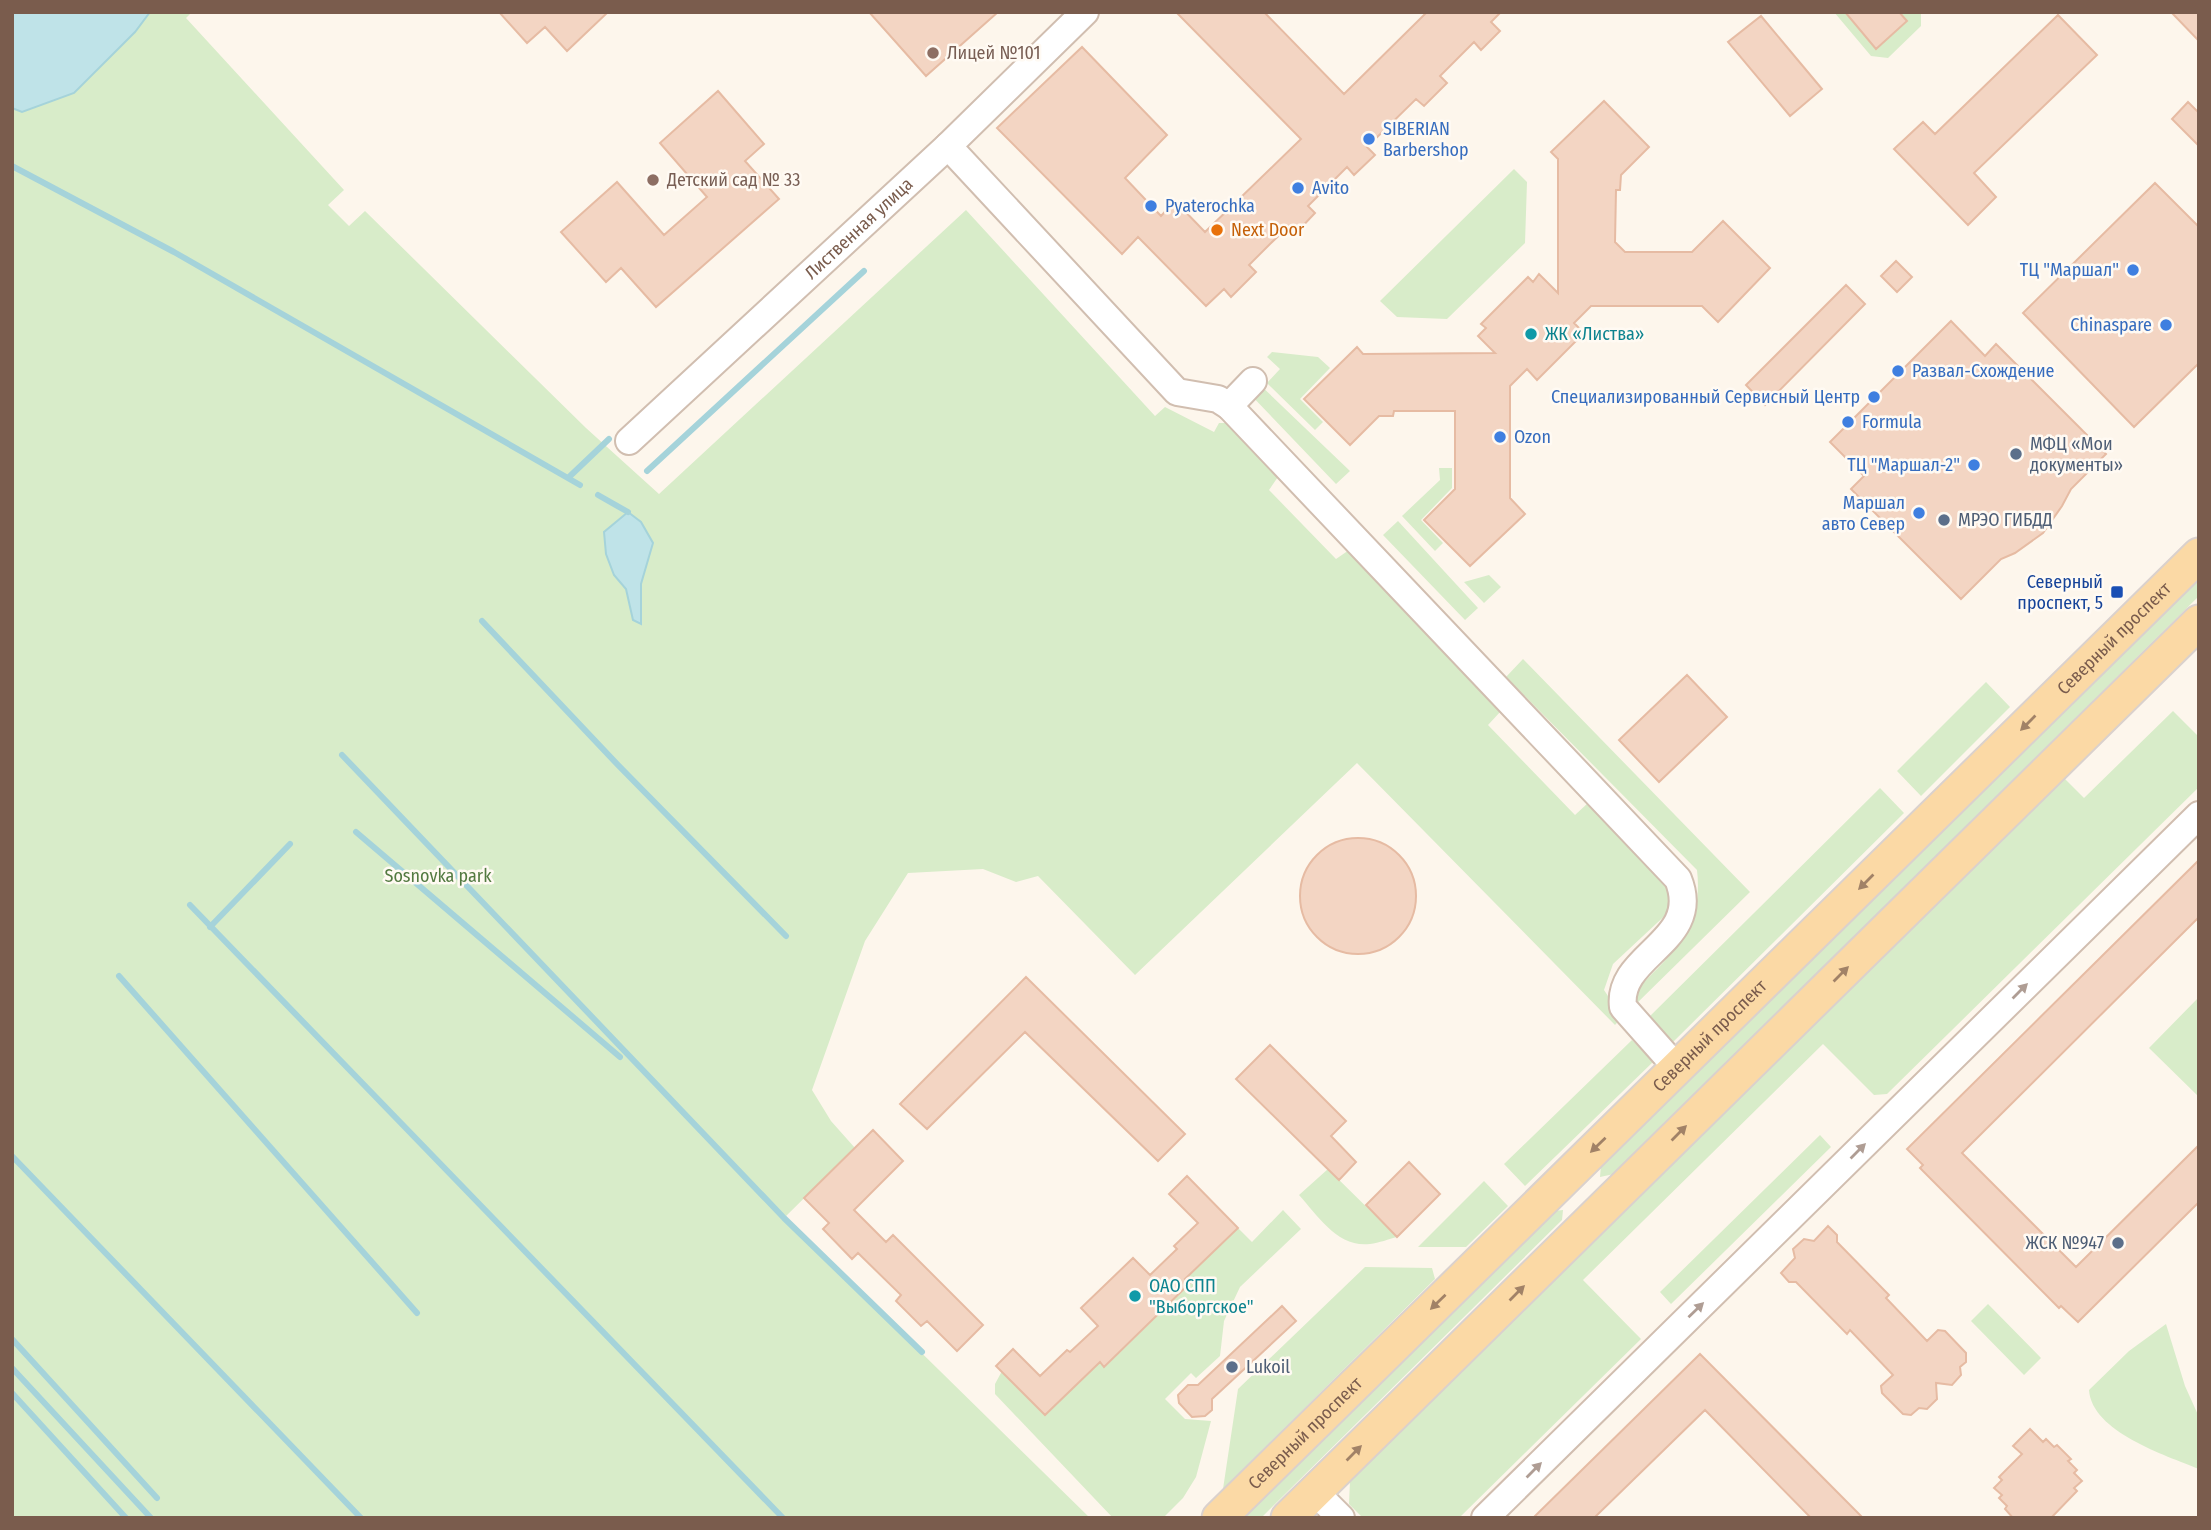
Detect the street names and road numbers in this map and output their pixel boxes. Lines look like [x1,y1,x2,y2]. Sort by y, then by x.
street label: Лиственная улица [800,173,918,284]
street label: Северный проспект [2053,577,2176,699]
street label: Северный проспект [1648,974,1772,1097]
street label: Северный проспект [1244,1372,1367,1494]

